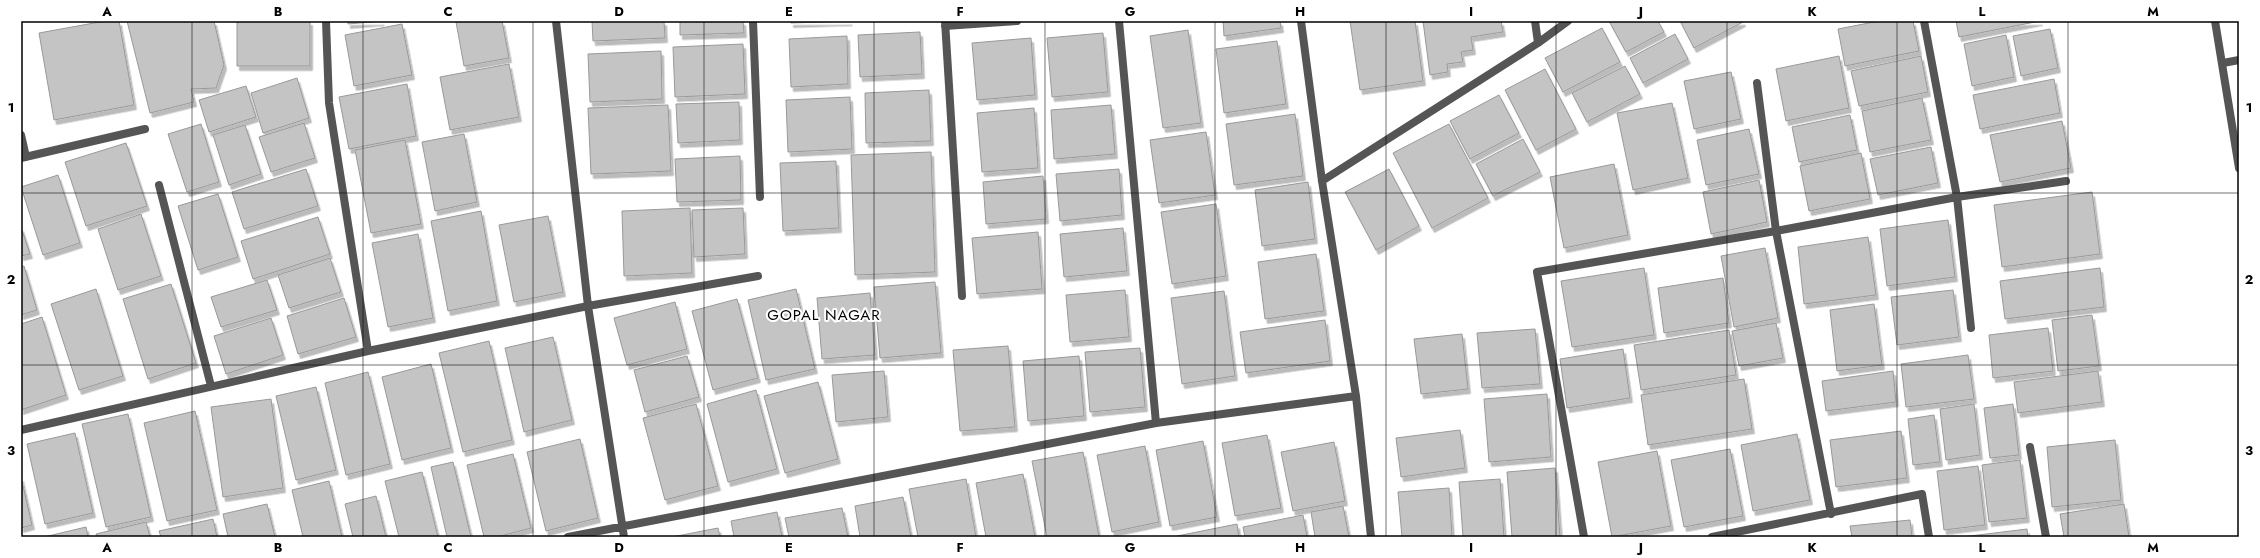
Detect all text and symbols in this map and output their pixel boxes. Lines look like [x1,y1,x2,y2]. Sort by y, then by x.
text: A [101,2,112,21]
text: B [274,2,283,21]
text: C [443,2,453,21]
text: D [614,2,624,21]
text: E [785,2,793,21]
text: F [956,2,964,21]
text: G [1125,2,1136,21]
text: H [1295,2,1305,21]
text: I [1469,2,1473,21]
text: J [1636,2,1643,21]
text: K [1807,2,1817,21]
text: L [1979,2,1986,21]
text: M [2147,2,2159,21]
text: 1 [8,98,14,117]
text: 1 [2246,98,2252,117]
text: 2 [7,270,15,289]
text: 2 [2245,270,2253,289]
district label: GOPAL NAGAR [767,304,881,326]
text: 3 [7,441,15,460]
text: 3 [2245,441,2253,460]
text: A [101,538,112,557]
text: B [274,538,283,557]
text: C [443,538,453,557]
text: D [614,538,624,557]
text: E [785,538,793,557]
text: F [956,538,964,557]
text: G [1125,538,1136,557]
text: H [1295,538,1305,557]
text: I [1469,538,1473,557]
text: J [1636,538,1643,557]
text: K [1807,538,1817,557]
text: L [1979,538,1986,557]
text: M [2147,538,2159,557]

